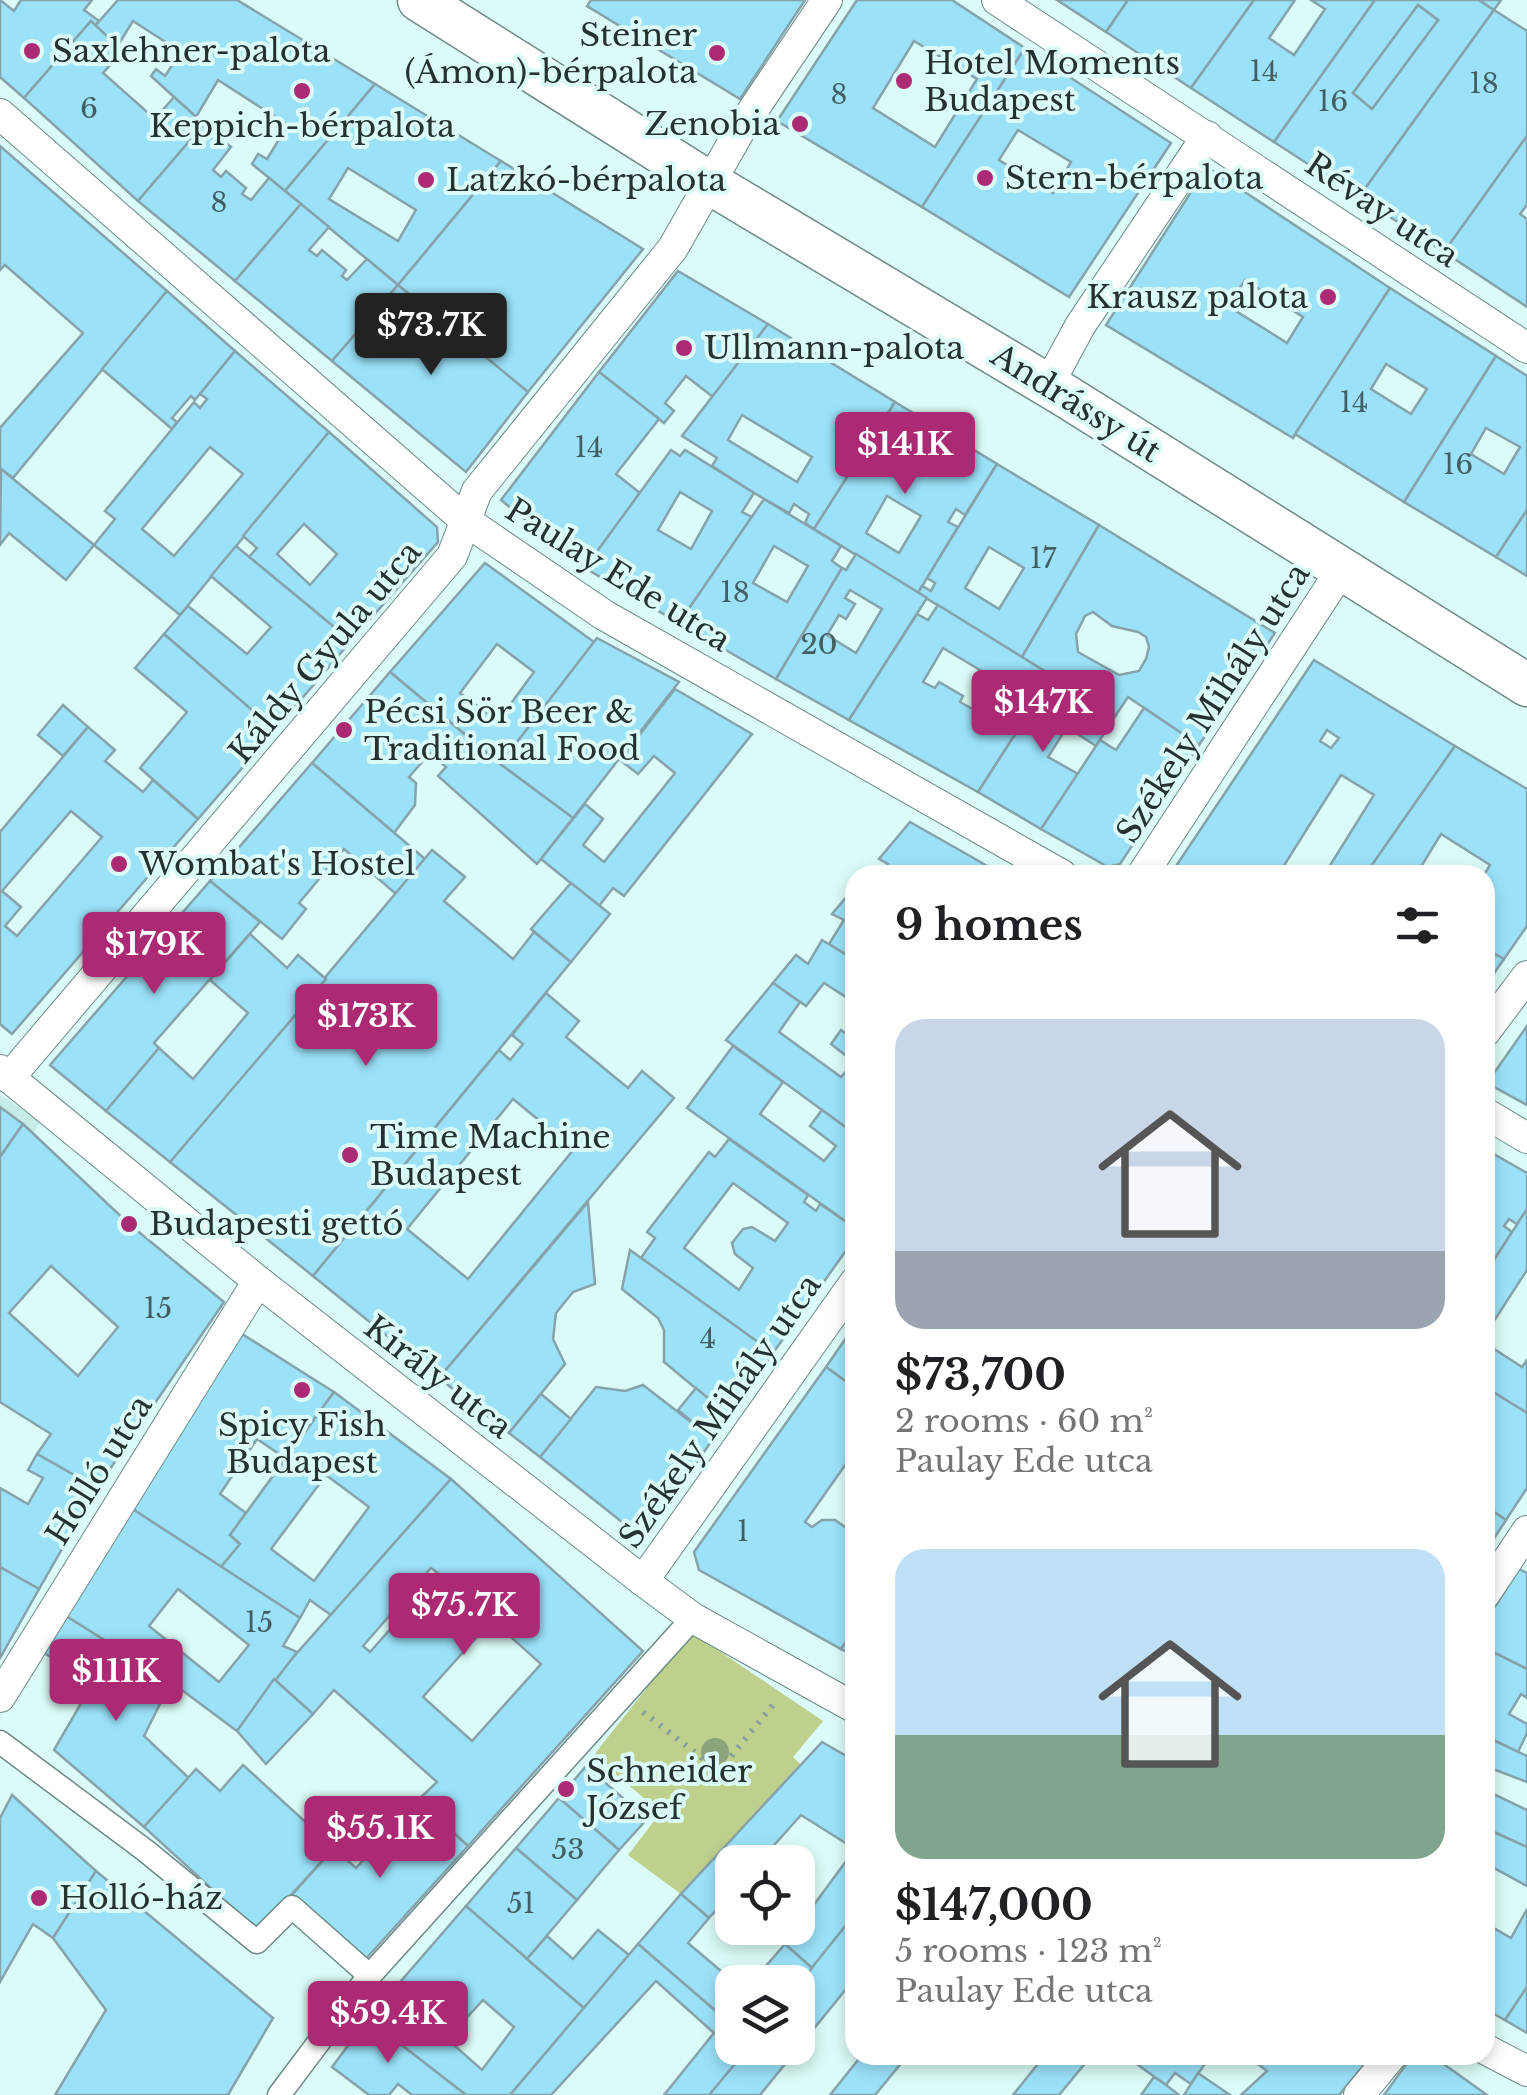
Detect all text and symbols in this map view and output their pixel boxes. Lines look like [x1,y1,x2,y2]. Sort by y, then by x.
place label: Steiner (Ámon)-bérpalota [404,15,698,92]
place label: Saxlehner-palota [52,31,331,71]
marker: Saxlehner-palota [21,40,43,62]
marker: Steiner (Ámon)-bérpalota [706,42,728,64]
place label: Hotel Moments Budapest [924,43,1180,120]
house number: 14 [1250,54,1278,89]
house number: 18 [1469,66,1499,101]
marker: Hotel Moments Budapest [893,70,915,92]
house number: 8 [831,77,847,112]
marker: Keppich-bérpalota [291,80,313,102]
house number: 16 [1318,84,1348,119]
house number: 6 [80,91,98,126]
place label: Zenobia [644,104,780,144]
place label: Keppich-bérpalota [149,106,455,146]
marker: Zenobia [789,113,811,135]
street label: Révay utca [1298,144,1466,276]
place label: Stern-bérpalota [1005,158,1263,198]
place label: Latzkó-bérpalota [446,160,727,200]
marker: Stern-bérpalota [974,167,996,189]
marker: Latzkó-bérpalota [415,169,437,191]
house number: 8 [211,185,227,220]
place label: Krausz palota [1086,277,1308,317]
marker: Krausz palota [1317,286,1339,308]
pin: $73.7K [350,293,512,378]
text: $73.7K [377,305,485,345]
place label: Ullmann-palota [704,328,964,368]
street label: Andrássy út [983,335,1168,471]
marker: Ullmann-palota [673,337,695,359]
house number: 14 [1340,385,1368,420]
pin: $141K [835,412,975,497]
text: $141K [857,424,953,464]
house number: 14 [575,430,603,465]
house number: 16 [1443,447,1473,482]
street label: Paulay Ede utca [498,490,738,660]
street label: Káldy Gyula utca [220,533,430,771]
house number: 17 [1030,541,1057,576]
street label: Székely Mihály utca [1108,556,1318,850]
house number: 18 [720,575,750,610]
house number: 20 [800,627,838,662]
pin: $147K [973,670,1113,755]
text: $147K [994,682,1092,722]
place label: Pécsi Sör Beer & Traditional Food [364,692,640,769]
marker: Pécsi Sör Beer & Traditional Food [333,719,355,741]
place label: Wombat's Hostel [138,844,415,884]
marker: Wombat's Hostel [108,853,130,875]
icon: filters [1390,898,1445,953]
text: 9 homes [895,899,1083,951]
pin: $179K [84,912,224,997]
text: $179K [105,924,203,964]
pin: $173K [296,984,436,1069]
text: $173K [317,996,415,1036]
icon: home [1080,1084,1260,1264]
place label: Time Machine Budapest [370,1117,611,1194]
marker: Time Machine Budapest [339,1144,361,1166]
place label: Budapesti gettó [149,1204,403,1244]
marker: Budapesti gettó [118,1213,140,1235]
street label: Székely Mihály utca [610,1266,830,1556]
house number: 15 [144,1291,172,1326]
street label: Király utca [356,1307,520,1447]
house number: 4 [700,1321,716,1356]
text: $73,700 [895,1349,1066,1401]
marker: Spicy Fish Budapest [291,1379,313,1401]
street label: Holló utca [37,1388,161,1552]
text: 2 rooms · 60 m² [895,1401,1153,1441]
place label: Spicy Fish Budapest [218,1405,386,1482]
text: Paulay Ede utca [895,1441,1153,1481]
house number: 1 [737,1514,749,1549]
pin: $75.7K [383,1573,545,1658]
text: $75.7K [411,1585,517,1625]
house number: 15 [245,1605,273,1640]
icon: home [1080,1614,1260,1794]
pin: $111K [46,1639,186,1724]
text: $111K [72,1651,160,1691]
place label: Schneider József [582,1751,753,1828]
marker: Schneider József [555,1778,577,1800]
pin: $55.1K [299,1796,461,1881]
text: $55.1K [326,1808,434,1848]
house number: 53 [551,1832,585,1867]
map controls [715,1845,815,2065]
button: locate [715,1845,815,1945]
place label: Holló-ház [59,1878,223,1918]
text: $147,000 [895,1879,1093,1931]
house number: 51 [507,1886,535,1921]
marker: Holló-ház [28,1887,50,1909]
text: 5 rooms · 123 m² [895,1931,1162,1971]
button: layers [715,1965,815,2065]
text: Paulay Ede utca [895,1971,1153,2011]
pin: $59.4K [307,1981,469,2066]
text: $59.4K [330,1993,446,2033]

